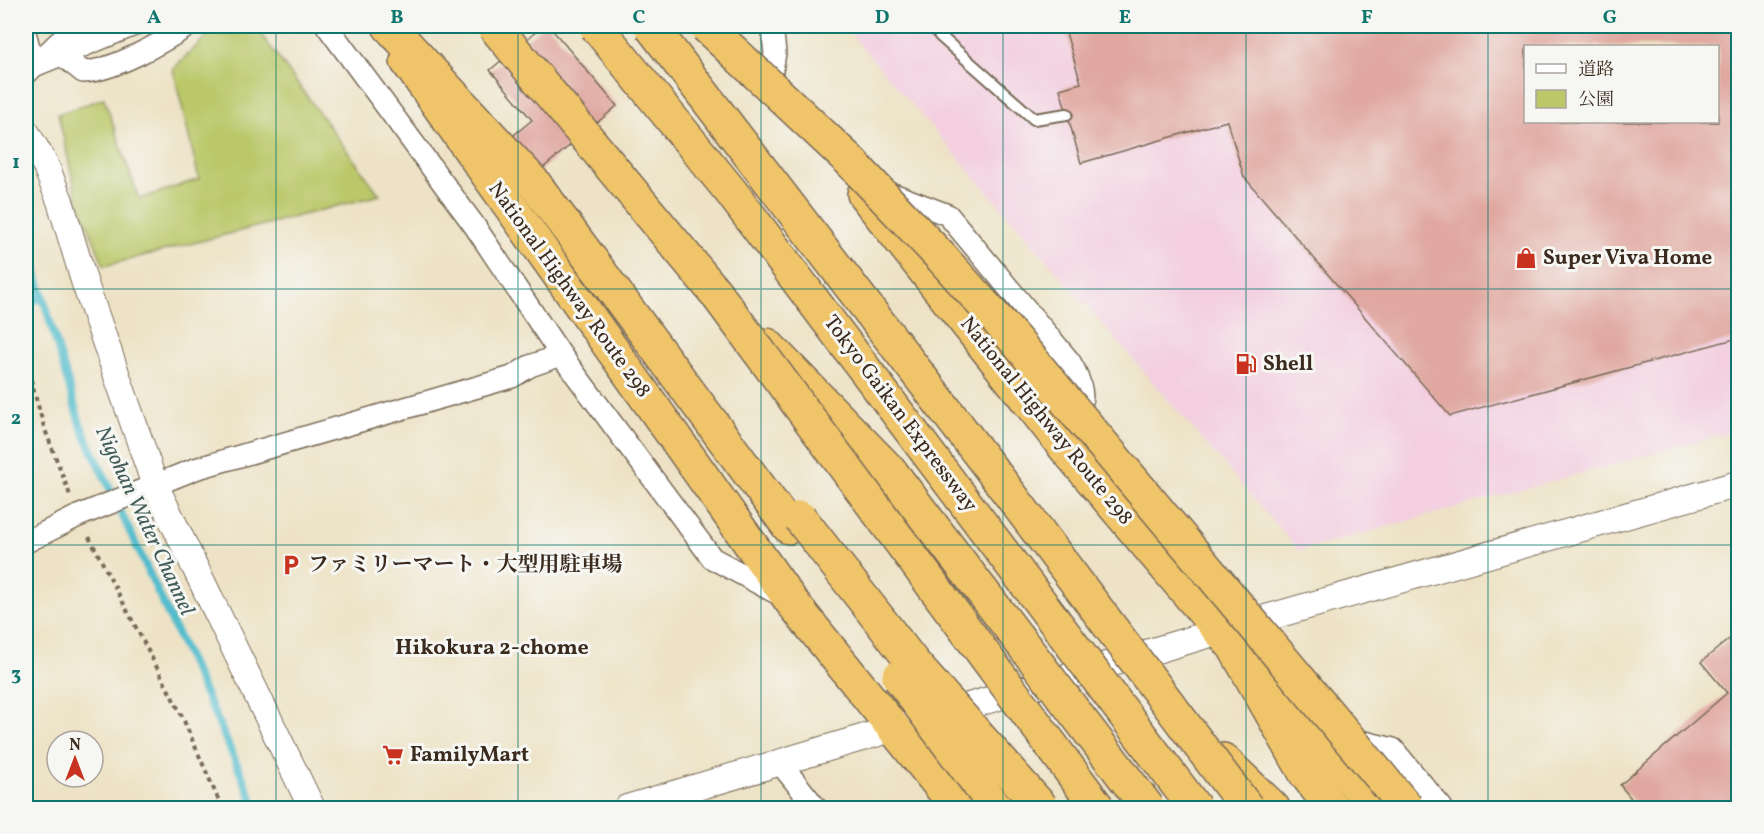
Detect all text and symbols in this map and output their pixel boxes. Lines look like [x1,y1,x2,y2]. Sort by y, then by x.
text: A [147,4,161,32]
text: B [390,4,404,32]
text: C [633,4,646,32]
text: D [875,4,889,32]
text: E [1119,4,1131,32]
text: F [1361,4,1373,32]
text: G [1603,4,1617,32]
legend [1524,45,1719,123]
text: 道路 [1578,58,1614,83]
text: 公園 [1578,88,1614,113]
text: 1 [12,149,20,177]
street label: National Highway Route 298 [481,176,657,404]
place label: Super Viva Home [1543,244,1712,273]
shop icon: Super Viva Home [1514,246,1538,270]
street label: Tokyo Gaikan Expressway [816,309,984,519]
street label: National Highway Route 298 [953,311,1139,531]
place label: Shell [1263,350,1313,379]
fuel station icon: Shell [1234,352,1258,376]
text: 2 [11,405,21,433]
water label: Nigohan Water Channel [86,421,202,621]
place label: ファミリーマート・大型用駐車場 [308,551,623,580]
parking icon: ファミリーマート・大型用駐車場 [279,553,303,577]
district label: Hikokura 2-chome [395,633,589,664]
text: 3 [11,661,21,689]
north arrow [45,729,105,789]
text: N [69,735,81,757]
place label: FamilyMart [410,741,529,770]
supermarket icon: FamilyMart [381,743,405,767]

